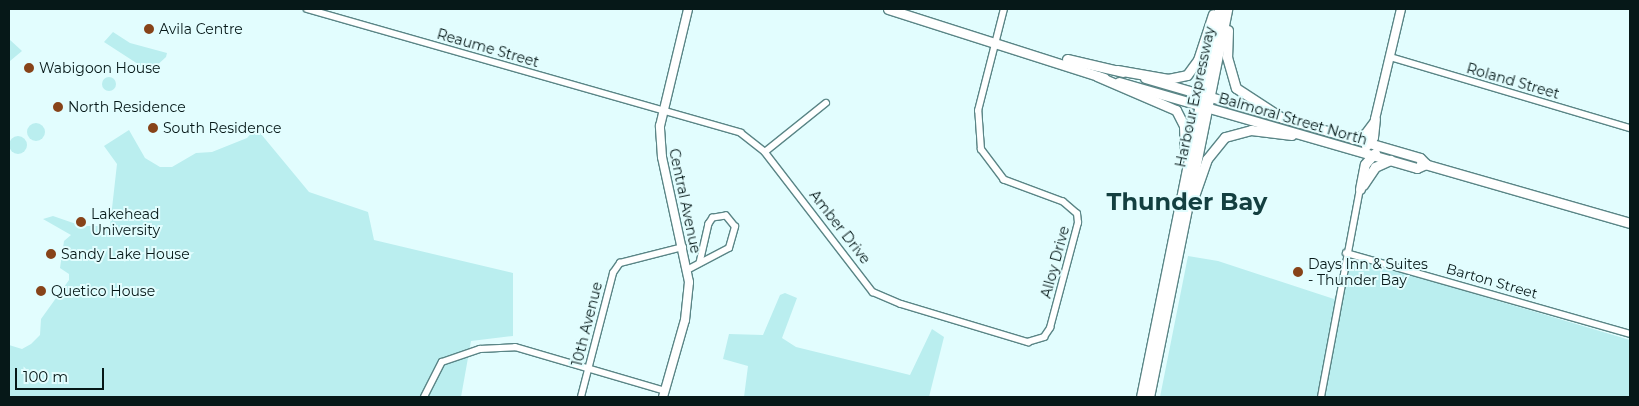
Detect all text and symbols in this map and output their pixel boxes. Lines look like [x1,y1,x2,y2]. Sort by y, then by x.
place label: Avila Centre [159,21,243,37]
marker: Avila Centre [143,23,155,35]
street label: Reaume Street [435,25,541,71]
street label: Harbour Expressway [1172,25,1218,169]
place label: Wabigoon House [39,60,160,76]
street label: Roland Street [1465,60,1561,102]
marker: Wabigoon House [23,62,35,74]
street label: Balmoral Street North [1217,90,1369,148]
place label: North Residence [68,99,186,115]
marker: North Residence [52,101,64,113]
place label: South Residence [163,120,281,136]
marker: South Residence [147,122,159,134]
street label: Central Avenue [666,147,704,255]
street label: Amber Drive [806,187,874,267]
district label: Thunder Bay [1107,188,1267,216]
place label: Lakehead University [91,206,160,238]
marker: Lakehead University [75,216,87,228]
street label: Alloy Drive [1037,224,1073,300]
place label: Sandy Lake House [61,246,190,262]
marker: Sandy Lake House [45,248,57,260]
place label: Days Inn & Suites - Thunder Bay [1308,256,1428,288]
street label: Barton Street [1444,260,1540,302]
marker: Days Inn & Suites - Thunder Bay [1292,266,1304,278]
street label: 10th Avenue [568,280,606,368]
place label: Quetico House [51,283,155,299]
marker: Quetico House [35,285,47,297]
scale bar [18,358,106,390]
text: 100 m [23,367,68,386]

